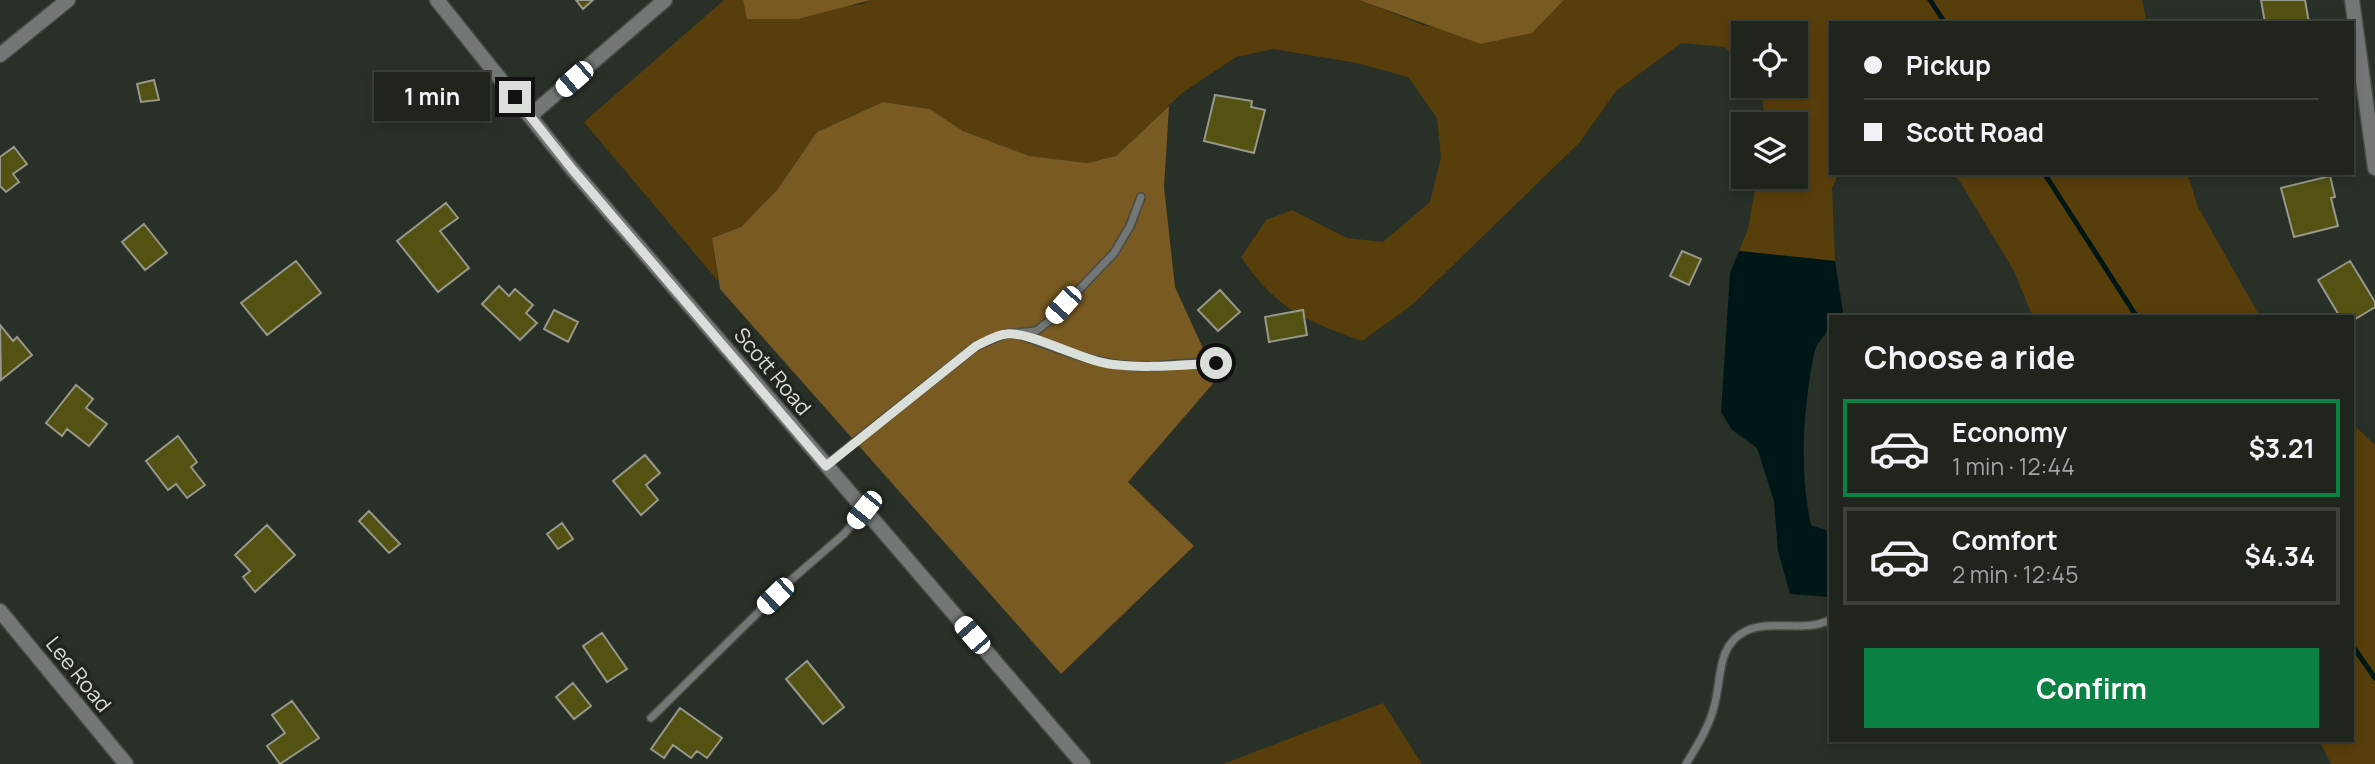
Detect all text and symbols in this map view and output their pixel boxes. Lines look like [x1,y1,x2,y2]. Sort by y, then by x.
map controls [1731,21,1808,189]
button: locate [1731,21,1808,98]
text: Pickup [1906,47,1991,83]
car [552,57,597,101]
callout: 1 min [375,72,490,122]
text: 1 min [404,80,460,112]
route end [499,81,531,113]
button: layers [1731,112,1808,189]
text: Scott Road [1906,114,2044,150]
car [1042,282,1085,328]
street label: Scott Road [728,321,818,421]
text: Choose a ride [1864,335,2075,379]
route start [1200,347,1232,379]
text: Economy [1952,414,2067,450]
icon: car [1868,417,1931,480]
text: $3.21 [2249,430,2315,466]
text: 1 min · 12:44 [1952,450,2075,482]
car [843,487,886,533]
text: Comfort [1952,522,2058,558]
icon: car [1868,525,1931,588]
text: $4.34 [2245,538,2315,574]
text: 2 min · 12:45 [1952,558,2078,590]
car [753,574,798,618]
car [951,612,994,658]
street label: Lee Road [40,631,118,717]
button: Confirm [1864,648,2319,728]

